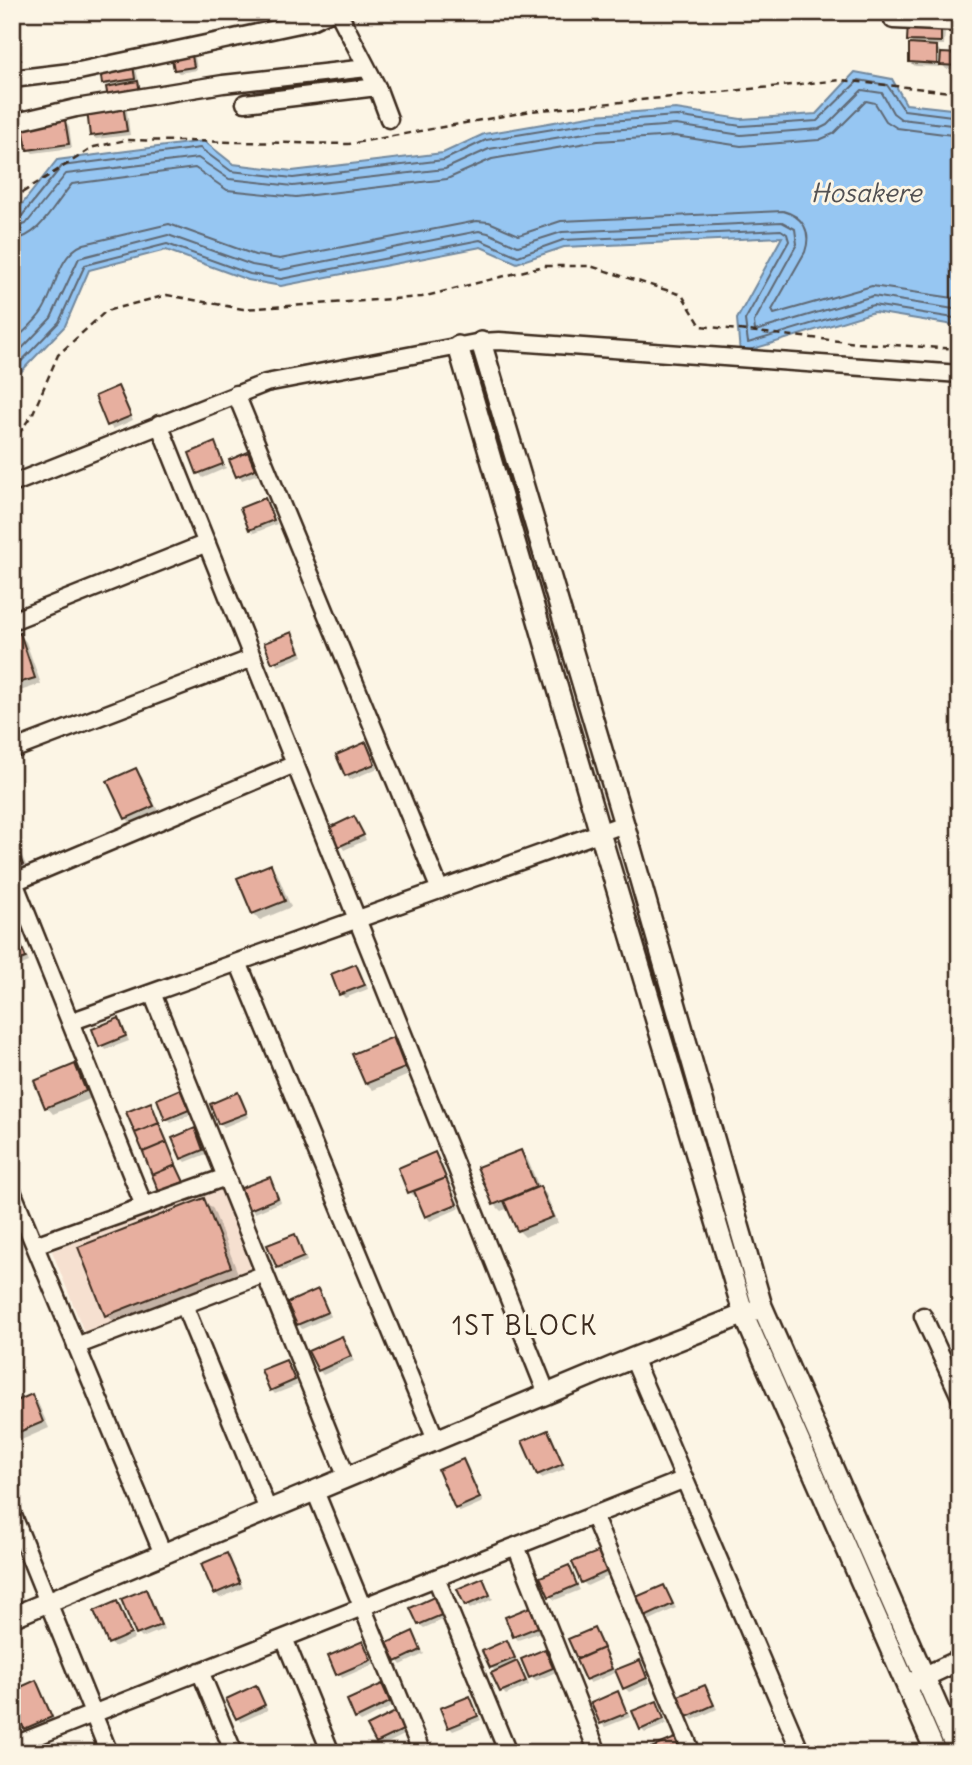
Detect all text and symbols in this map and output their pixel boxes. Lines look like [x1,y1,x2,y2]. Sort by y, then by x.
water label: Hosakere [811,176,923,209]
district label: 1ST BLOCK [452,1309,598,1342]

